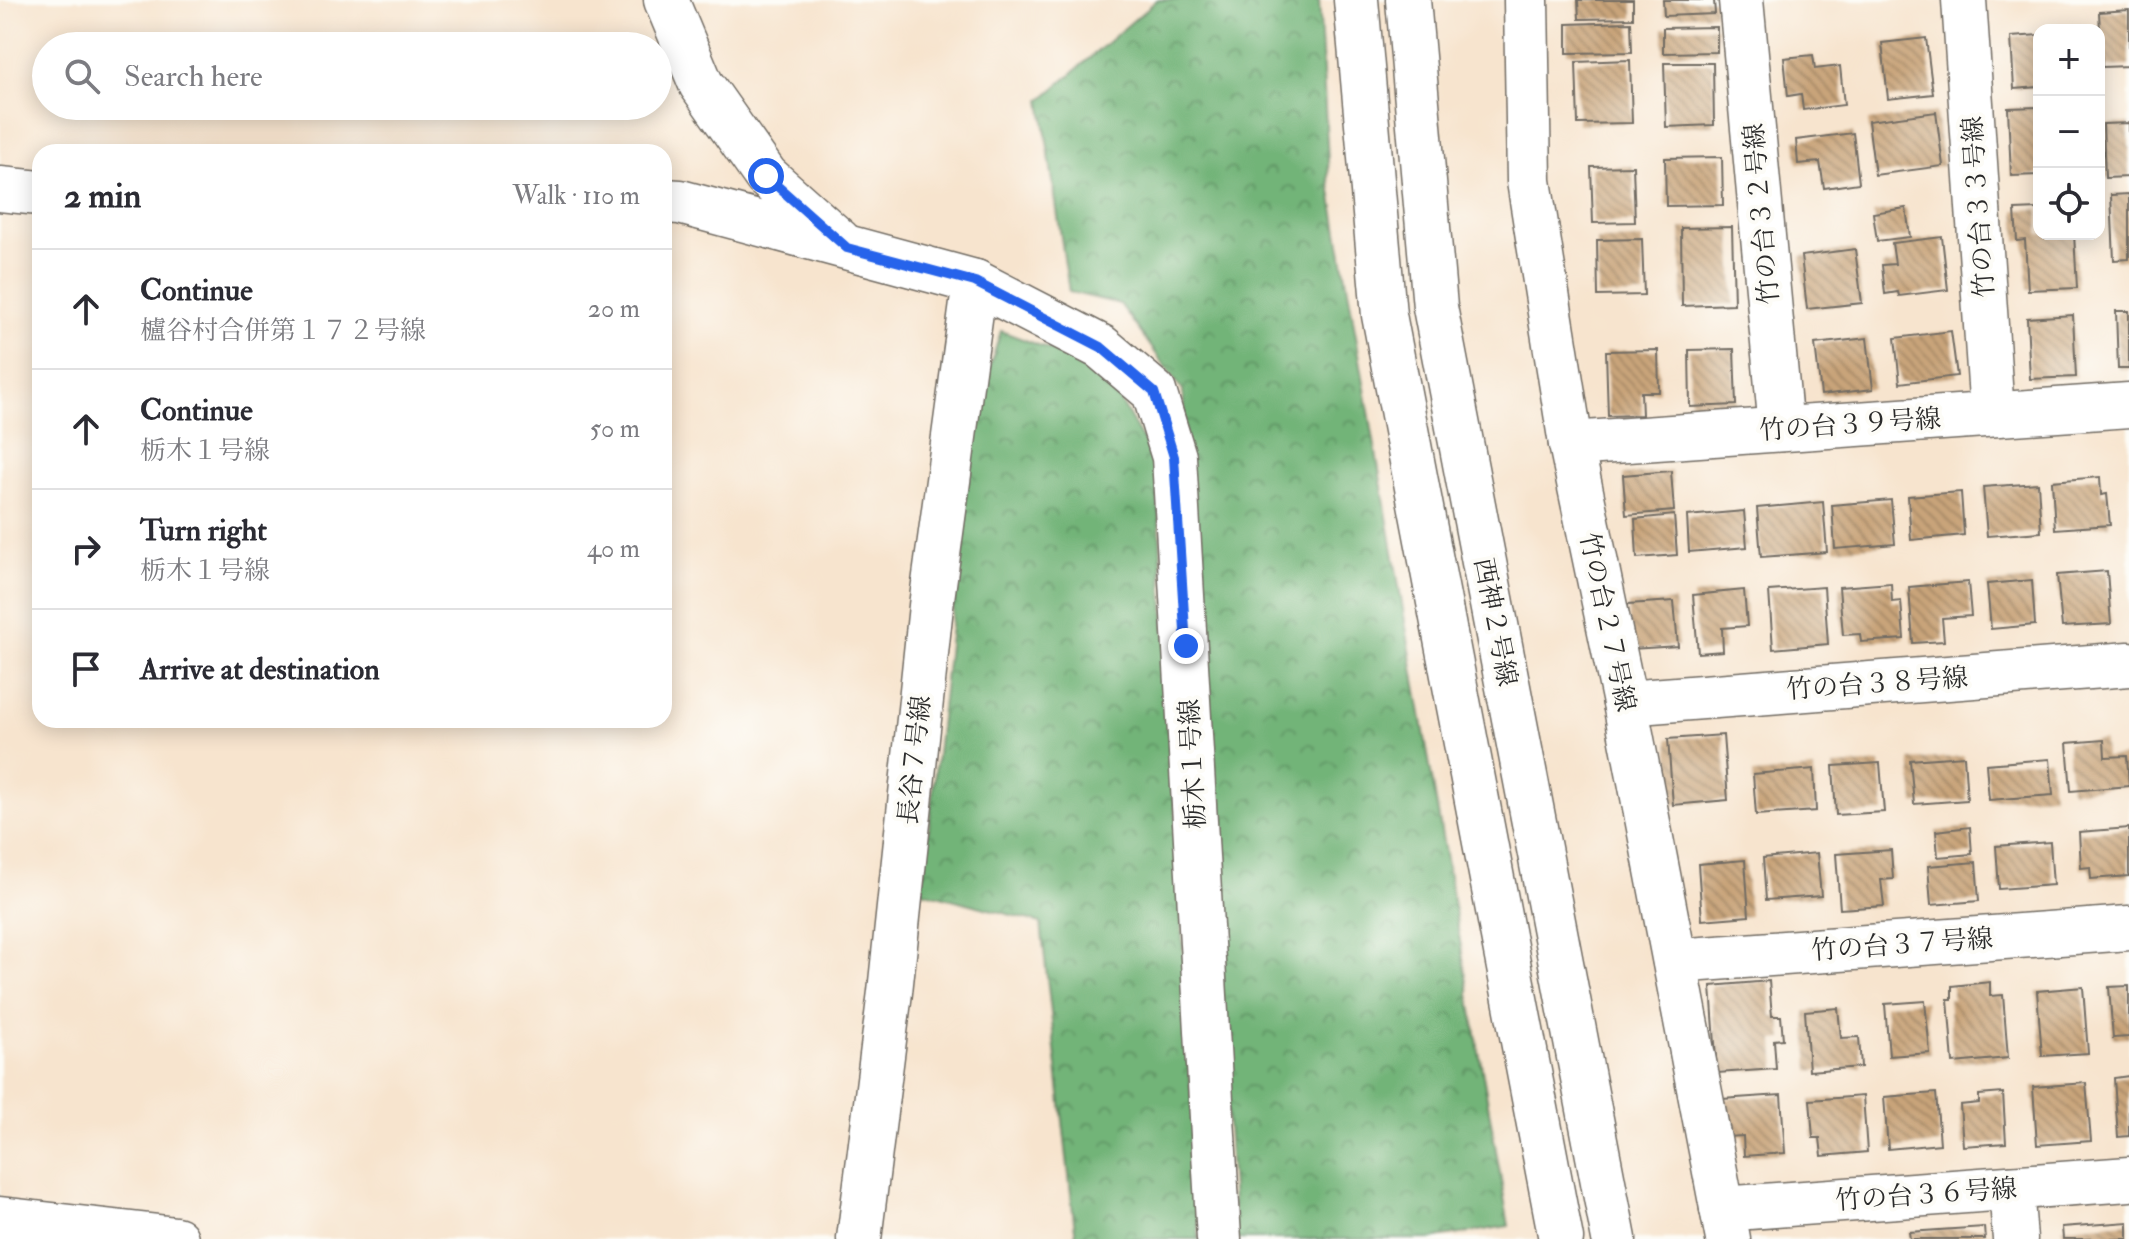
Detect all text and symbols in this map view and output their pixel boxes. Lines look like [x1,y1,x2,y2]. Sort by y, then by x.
map controls [2033,24,2105,240]
button: + [2033,24,2105,96]
search box [32,32,672,120]
icon: search [60,54,104,98]
text: Search here [124,58,263,95]
button: − [2033,96,2105,168]
street label: 竹の台３３号線 [1957,115,2001,299]
street label: 竹の台３２号線 [1738,122,1786,306]
route start [748,158,784,194]
button: locate [2033,168,2105,240]
text: 2 min [64,175,141,218]
text: Walk · 110 m [513,180,640,212]
text: Continue [140,272,253,309]
icon: ahead [64,287,108,331]
text: 20 m [588,293,640,325]
text: 櫨谷村合併第１７２号線 [140,315,426,347]
text: Continue [140,392,253,429]
street label: 竹の台３９号線 [1758,403,1942,447]
icon: ahead [64,407,108,451]
text: 50 m [590,413,640,445]
text: 栃木１号線 [140,435,270,467]
text: Turn right [140,512,267,549]
icon: right [64,527,108,571]
street label: 竹の台２７号線 [1572,530,1642,715]
text: 40 m [587,533,640,565]
text: 栃木１号線 [140,555,270,587]
street label: 西神２号線 [1467,555,1523,689]
route end [1168,628,1204,664]
icon: arrive [64,647,108,691]
text: Arrive at destination [140,651,380,688]
street label: 竹の台３８号線 [1785,662,1969,706]
street label: 長谷７号線 [892,694,938,826]
street label: 栃木１号線 [1174,698,1212,830]
street label: 竹の台３７号線 [1810,923,1994,967]
street label: 竹の台３６号線 [1834,1173,2018,1217]

